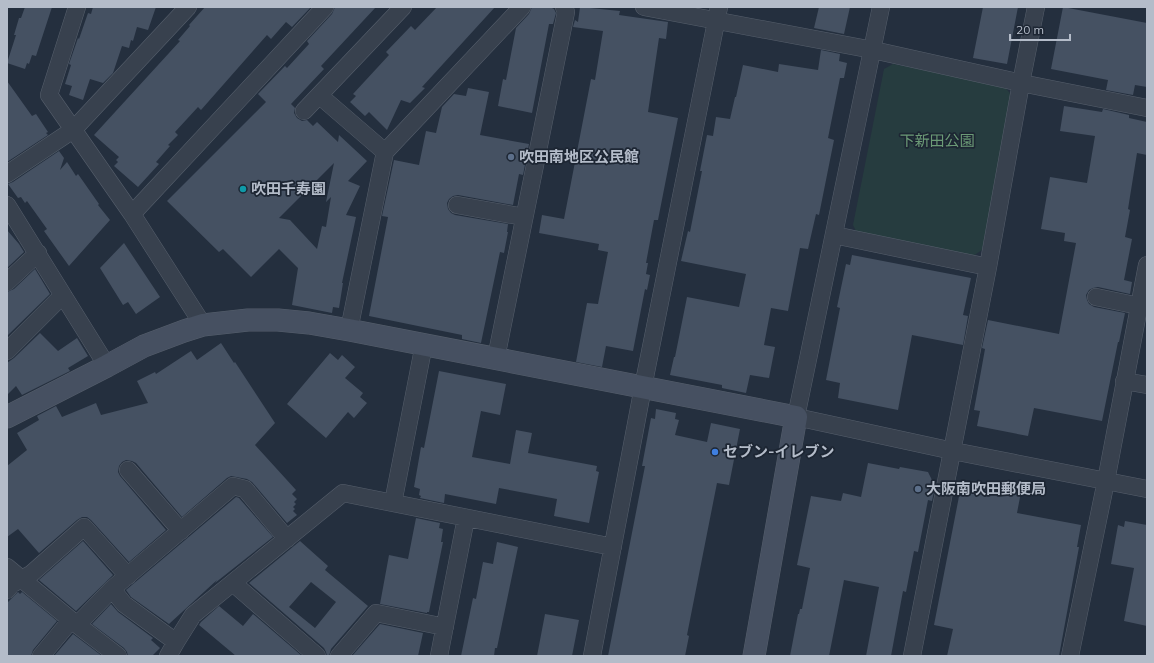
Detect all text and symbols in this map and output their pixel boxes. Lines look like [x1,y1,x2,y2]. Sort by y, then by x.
scale bar [1010,16,1070,42]
text: 20 m [1016,22,1044,37]
park label: 下新田公園 [899,131,975,150]
place label: 吹田南地区公民館 [519,147,639,166]
marker: 吹田南地区公民館 [506,152,516,162]
place label: 吹田千寿園 [251,179,326,198]
marker: 吹田千寿園 [238,184,248,194]
place label: セブン-イレブン [723,442,835,461]
marker: セブン-イレブン [710,447,720,457]
place label: 大阪南吹田郵便局 [926,479,1046,498]
marker: 大阪南吹田郵便局 [913,484,923,494]

